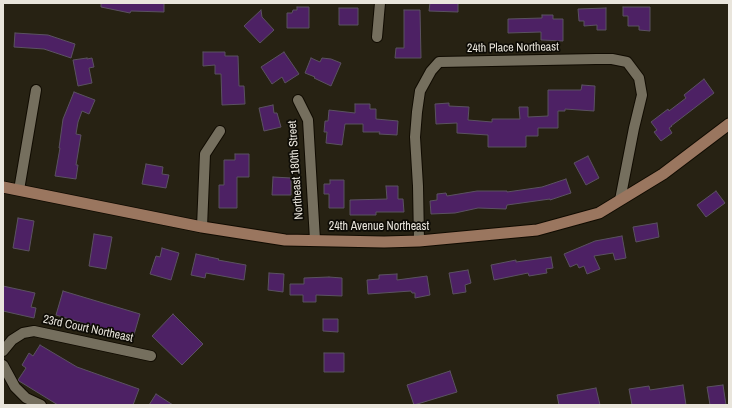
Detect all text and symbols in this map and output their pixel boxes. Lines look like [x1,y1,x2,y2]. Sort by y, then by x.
street label: 24th Place Northeast [467,40,559,56]
street label: Northeast 180th Street [285,120,307,220]
street label: 24th Avenue Northeast [329,220,429,234]
street label: 23rd Court Northeast [42,312,134,346]

